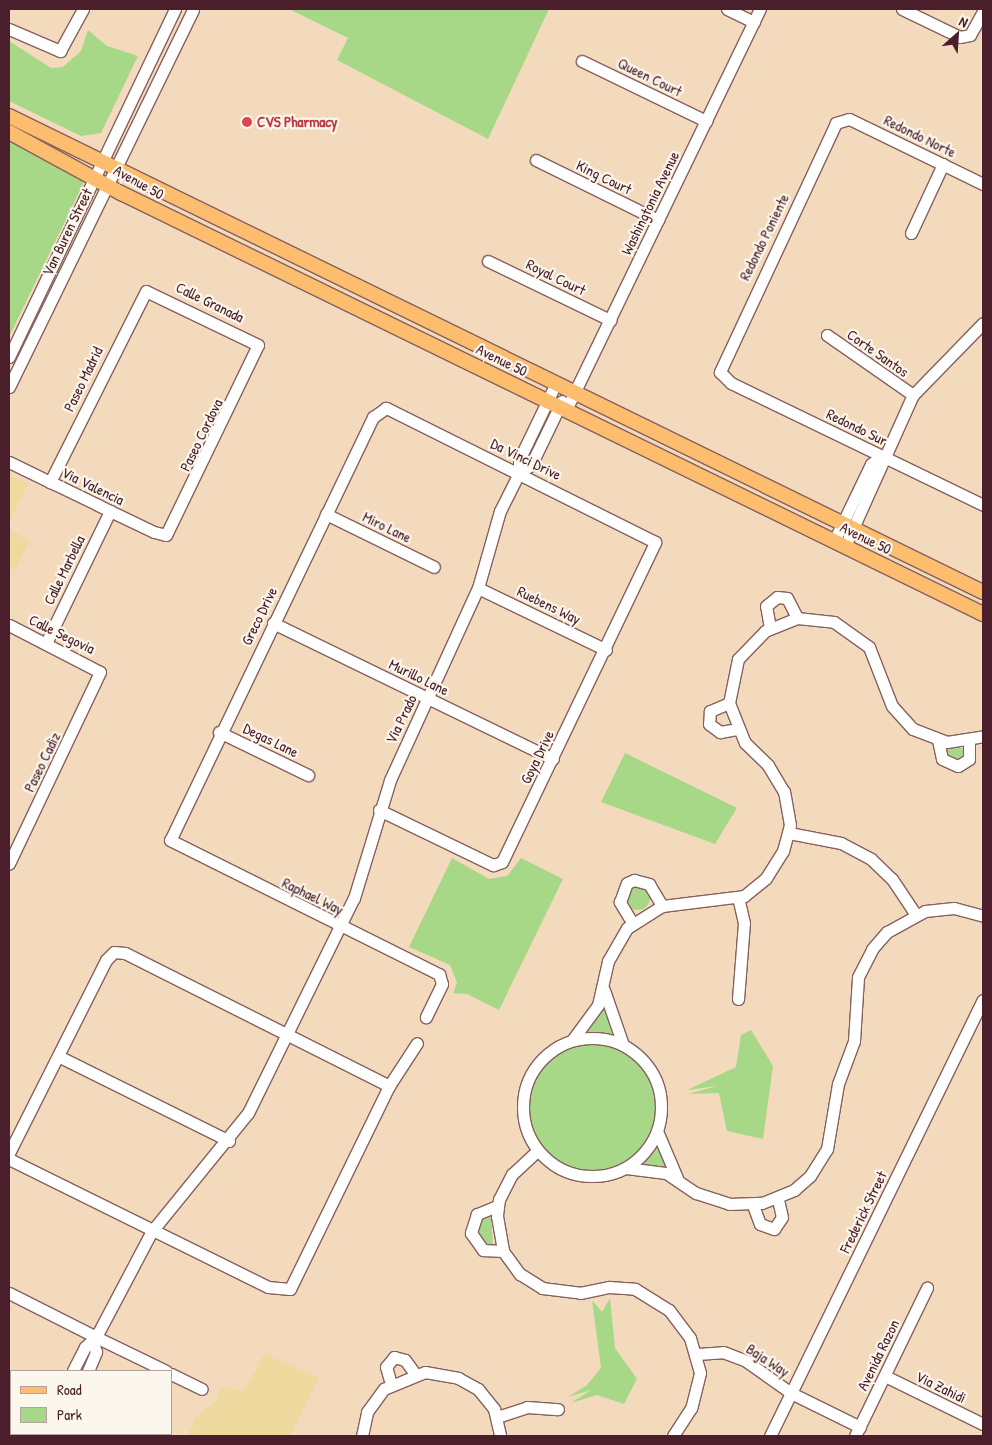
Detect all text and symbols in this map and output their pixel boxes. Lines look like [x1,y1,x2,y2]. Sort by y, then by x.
north arrow [932,10,982,60]
text: N [956,11,971,31]
street label: Queen Court [615,54,685,100]
street label: Redondo Norte [881,111,959,161]
place label: CVS Pharmacy [257,113,337,131]
marker: CVS Pharmacy [241,116,253,128]
street label: Washingtonia Avenue [617,148,683,258]
street label: King Court [573,156,635,198]
street label: Avenue 50 [111,161,167,203]
street label: Van Buren Street [38,185,96,279]
street label: Redondo Poniente [735,191,793,283]
street label: Royal Court [523,255,589,299]
street label: Calle Granada [173,278,247,326]
street label: Corte Santos [844,325,912,381]
street label: Avenue 50 [474,340,530,380]
street label: Paseo Madrid [60,344,106,414]
street label: Paseo Cordova [176,396,226,474]
street label: Redondo Sur [824,405,890,449]
street label: Da Vinci Drive [488,434,564,484]
street label: Via Valencia [59,463,127,509]
street label: Miro Lane [360,508,414,546]
street label: Avenue 50 [838,518,894,558]
street label: Calle Marbella [39,532,89,608]
street label: Ruebens Way [514,582,584,628]
street label: Greco Drive [237,584,281,648]
street label: Calle Segovia [26,610,98,658]
street label: Murillo Lane [386,655,452,699]
street label: Via Prado [382,692,420,746]
street label: Degas Lane [241,719,301,761]
street label: Goya Drive [516,727,558,787]
street label: Paseo Cadiz [20,729,64,795]
street label: Raphael Way [279,873,347,919]
street label: Frederick Street [835,1168,891,1256]
street label: Avenida Razon [853,1317,903,1393]
street label: Baja Way [743,1339,793,1381]
street label: Via Zahidi [913,1367,969,1407]
legend [10,1370,172,1435]
text: Road [57,1379,82,1400]
text: Park [57,1404,82,1425]

